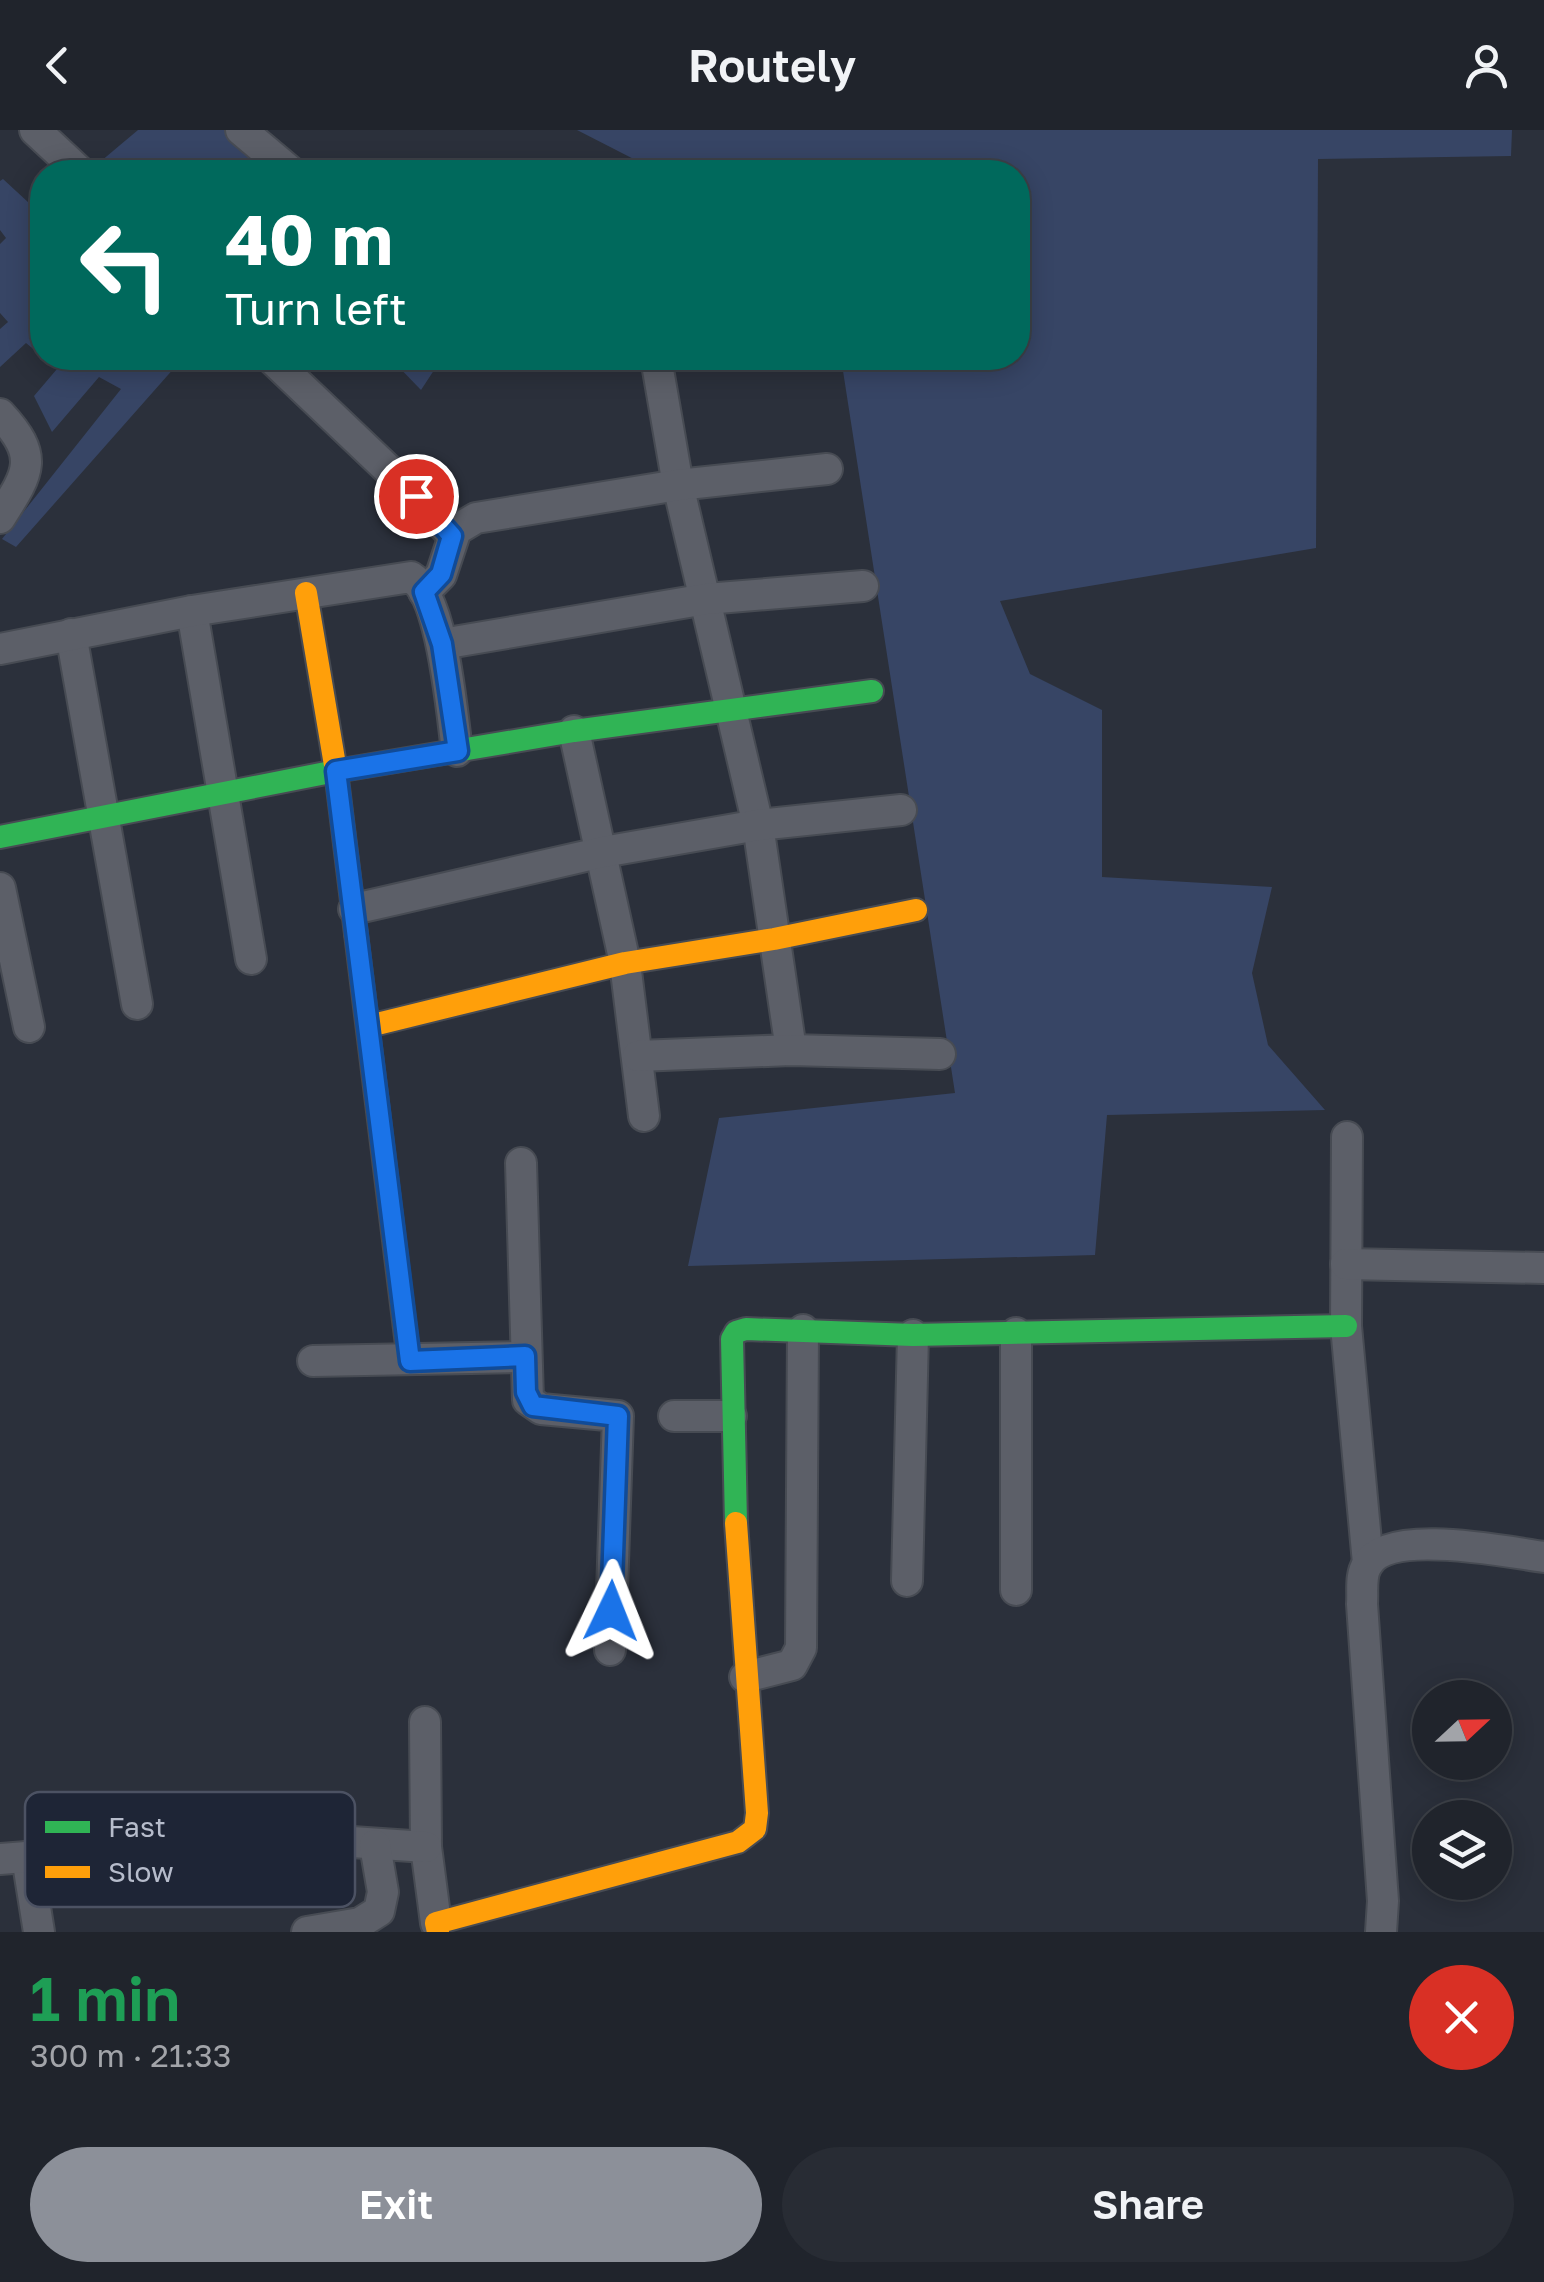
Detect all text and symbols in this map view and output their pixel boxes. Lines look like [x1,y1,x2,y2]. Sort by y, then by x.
icon: back [30,38,85,93]
text: Routely [688,38,856,92]
icon: person [1459,38,1514,93]
text: 40 m [225,196,393,280]
icon: left [60,200,190,330]
text: Turn left [225,281,407,335]
pin [374,454,459,539]
icon: arrive [389,469,444,524]
position arrow [559,1559,663,1663]
north arrow [1412,1680,1512,1780]
map controls [1412,1680,1512,1900]
legend [25,1792,355,1907]
button: layers [1412,1800,1512,1900]
text: Fast [108,1810,166,1843]
text: Slow [108,1855,174,1888]
text: 1 min [30,1962,180,2034]
button: close [1409,1965,1514,2070]
text: 300 m · 21:33 [30,2036,231,2074]
button: Exit [30,2147,762,2262]
button: Share [782,2147,1514,2262]

